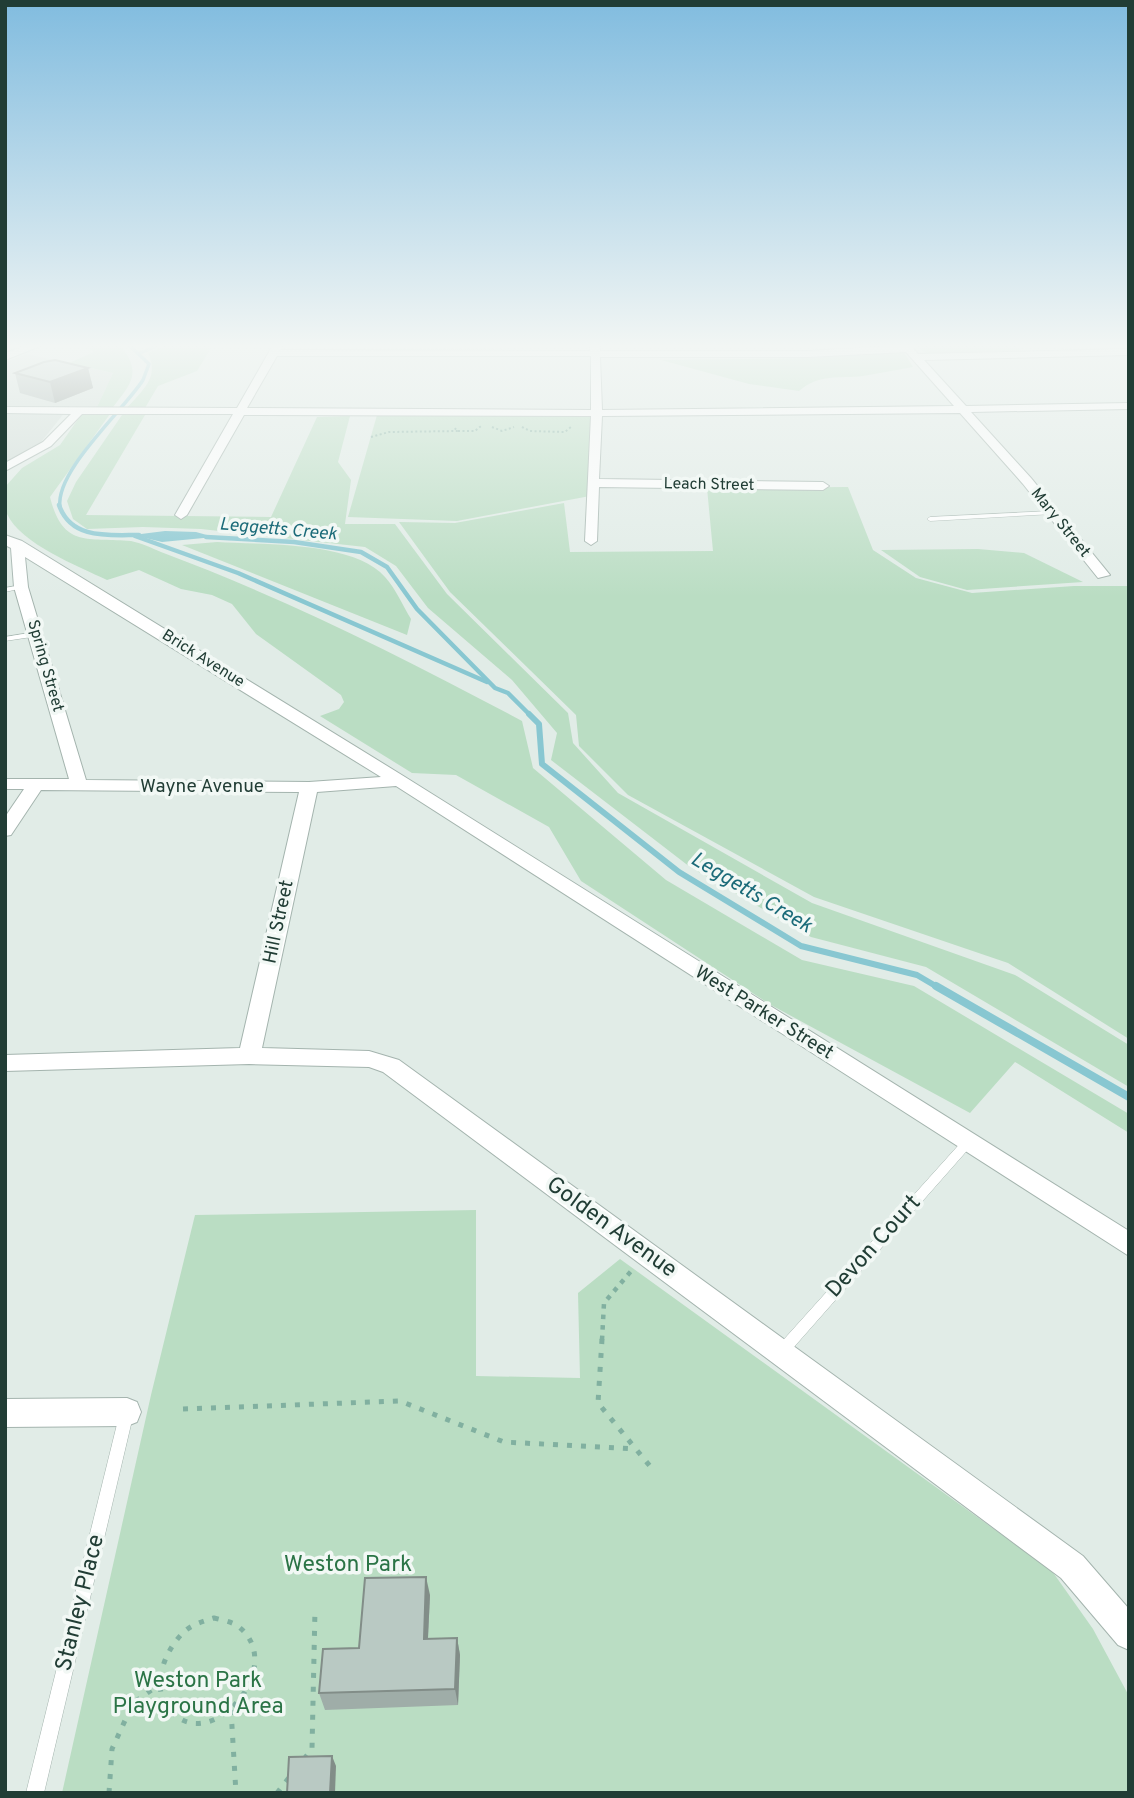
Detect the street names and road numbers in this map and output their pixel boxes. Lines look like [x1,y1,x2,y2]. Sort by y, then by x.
street label: Leach Street [663,474,755,496]
street label: Mary Street [1026,484,1094,562]
street label: Spring Street [22,618,68,714]
street label: Brick Avenue [158,626,248,692]
street label: Wayne Avenue [140,775,264,799]
street label: Hill Street [258,878,300,966]
street label: West Parker Street [690,961,838,1065]
street label: Golden Avenue [540,1171,682,1285]
street label: Devon Court [820,1189,928,1305]
street label: Stanley Place [50,1532,112,1674]

